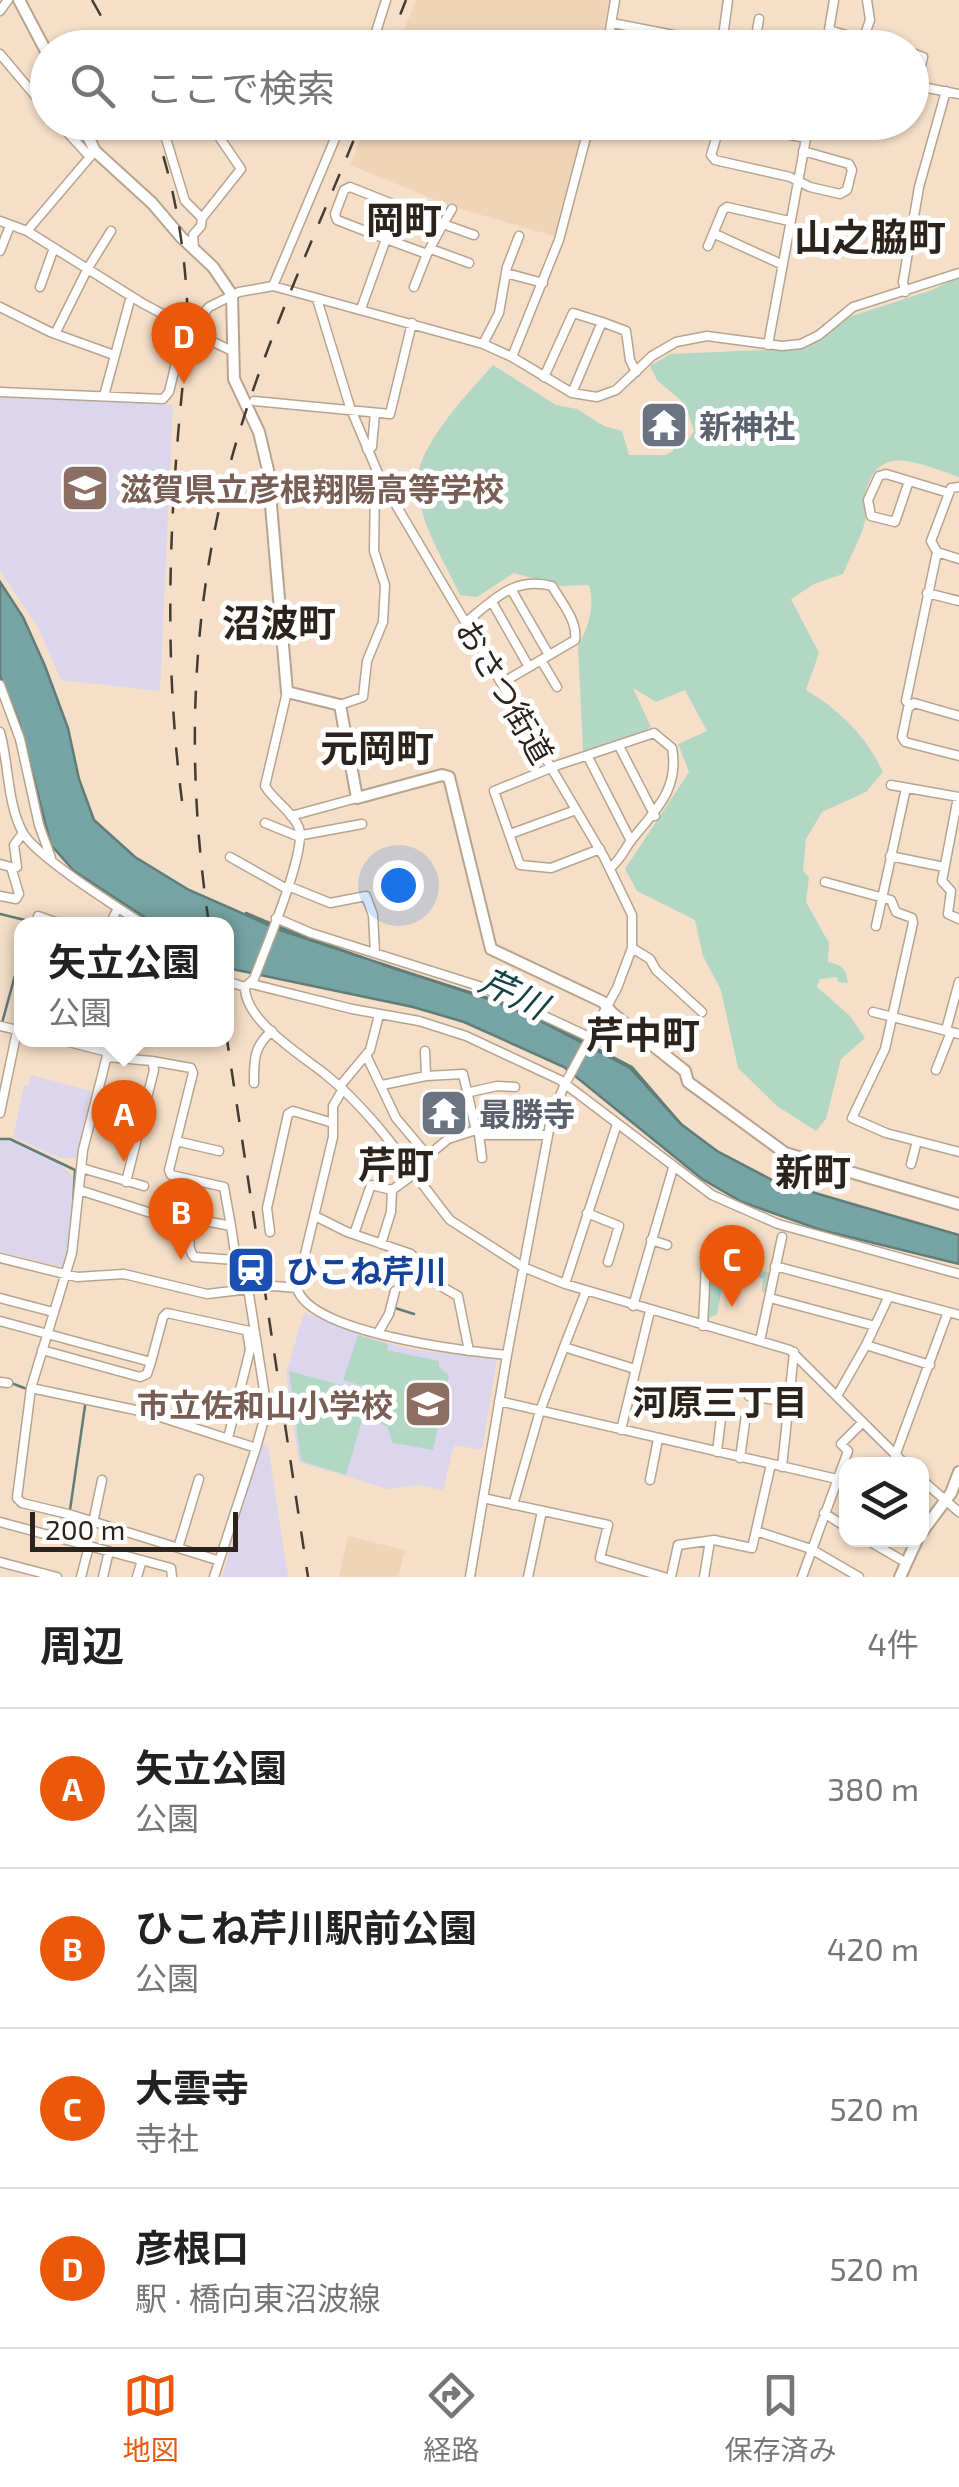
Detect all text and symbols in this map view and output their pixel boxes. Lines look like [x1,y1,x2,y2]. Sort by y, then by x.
search box [30,30,929,140]
icon: search [65,58,120,113]
text: ここで検索 [145,64,335,110]
district label: 岡町 [366,196,442,242]
district label: 山之脇町 [794,213,946,259]
pin: D [152,302,216,384]
temple icon: 新神社 [638,399,690,451]
place label: 新神社 [699,406,795,444]
school or university icon: 滋賀県立彦根翔陽高等学校 [59,462,111,514]
place label: 滋賀県立彦根翔陽高等学校 [120,469,504,507]
district label: 沼波町 [222,599,336,645]
street label: おさつ街道 [450,612,562,770]
district label: 元岡町 [320,724,434,770]
your location [373,860,424,911]
popup [14,917,234,1047]
text: 矢立公園 [48,938,200,984]
water label: 芹川 [473,958,558,1028]
text: 公園 [48,992,112,1030]
district label: 芹中町 [586,1011,700,1057]
pin: A [92,1080,156,1162]
temple icon: 最勝寺 [418,1087,470,1139]
place label: 最勝寺 [479,1094,575,1132]
district label: 芹町 [358,1141,434,1187]
district label: 新町 [775,1148,851,1194]
pin: B [148,1178,214,1260]
pin: C [700,1224,764,1307]
station icon: ひこね芹川 [225,1244,277,1296]
place label: ひこね芹川 [286,1251,446,1289]
school or university icon: 市立佐和山小学校 [402,1378,454,1430]
district label: 河原三丁目 [632,1380,808,1422]
place label: 市立佐和山小学校 [137,1385,393,1423]
map controls [839,1457,929,1547]
button: layers [839,1457,929,1547]
scale bar [30,1507,238,1552]
text: 200 m [45,1512,125,1546]
text: 周辺 [40,1619,124,1669]
text: 4件 [867,1624,919,1662]
text: 矢立公園 [135,1744,287,1790]
text: A [62,1769,83,1807]
text: 380 m [827,1769,919,1807]
text: 公園 [135,1798,199,1836]
text: ひこね芹川駅前公園 [135,1904,477,1950]
text: B [62,1929,83,1967]
text: 420 m [827,1929,919,1967]
text: 公園 [135,1958,199,1996]
text: 大雲寺 [135,2064,249,2110]
text: C [63,2089,82,2127]
text: 520 m [829,2089,919,2127]
text: 寺社 [135,2118,199,2156]
text: 彦根口 [135,2224,249,2270]
text: D [62,2249,83,2287]
text: 520 m [829,2249,919,2287]
text: 駅 · 橋向東沼波線 [135,2278,381,2316]
tab: 地図 [122,2368,179,2468]
tab: 経路 [423,2368,480,2468]
tab: 保存済み [724,2368,837,2468]

